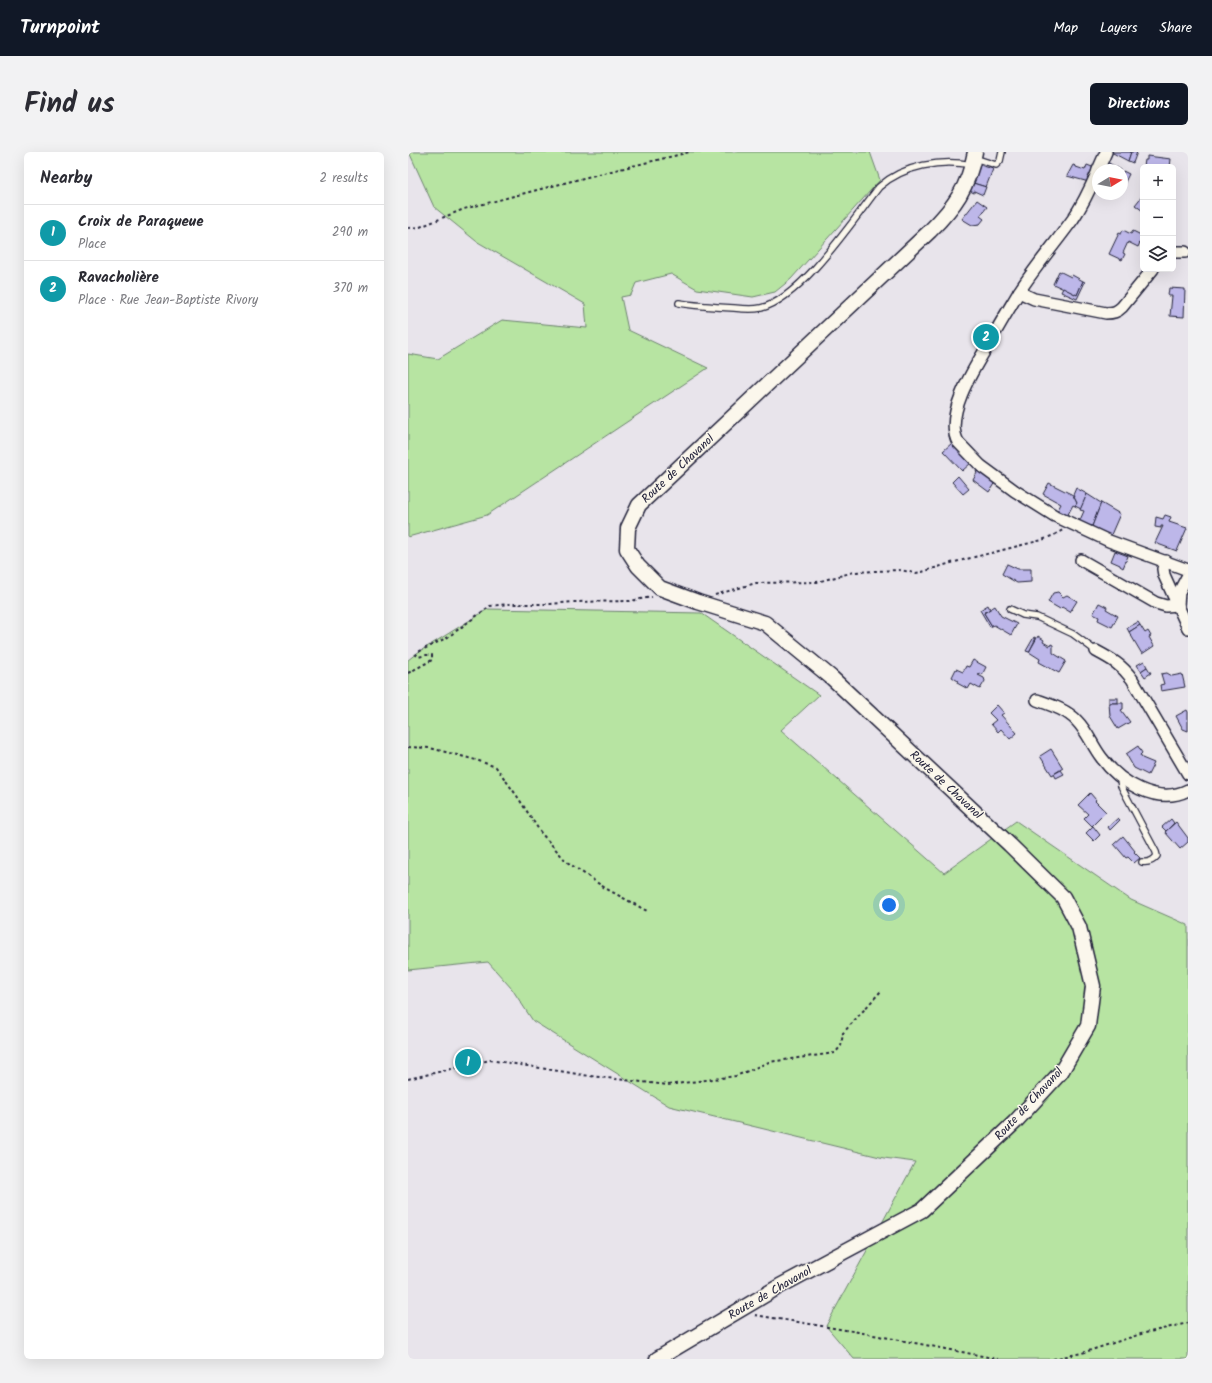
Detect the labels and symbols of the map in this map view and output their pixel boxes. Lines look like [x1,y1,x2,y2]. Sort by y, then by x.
north arrow [1092,164,1128,200]
pin: 2 [973,322,999,352]
street label: Route de Chavanol [637,430,719,508]
street label: Route de Chavanol [905,746,987,824]
your location [879,895,899,915]
pin: 1 [455,1047,481,1077]
street label: Route de Chavanol [990,1063,1068,1145]
street label: Route de Chavanol [725,1261,815,1325]

